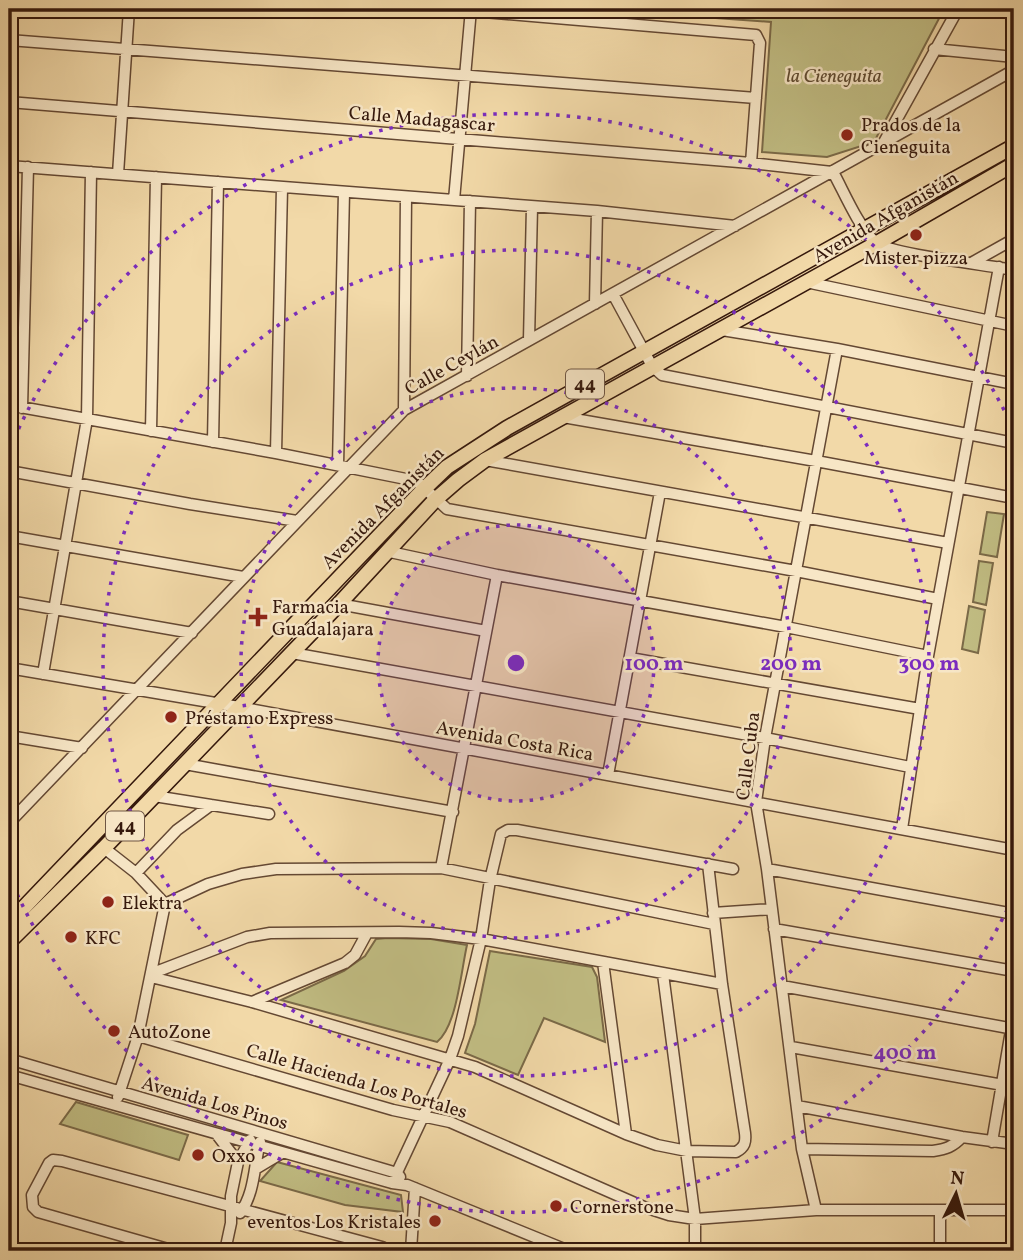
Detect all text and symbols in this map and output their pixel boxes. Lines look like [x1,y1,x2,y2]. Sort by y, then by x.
park label: la Cieneguita [786,64,882,90]
street label: Calle Madagascar [348,101,496,139]
place label: Prados de la Cieneguita [861,113,961,161]
marker: Prados de la Cieneguita [839,127,855,143]
street label: Avenida Afganistán [808,165,964,270]
marker: Mister pizza [908,227,924,243]
place label: Mister pizza [864,246,968,272]
street label: Calle Ceylán [400,329,504,402]
road number: 44 [566,370,604,398]
street label: Avenida Afganistán [316,441,451,576]
place label: Farmacia Guadalajara [272,595,374,643]
marker: Farmacia Guadalajara [250,609,266,625]
text: 100 m [624,650,684,679]
text: 200 m [760,650,822,679]
text: 300 m [899,650,959,679]
centre of rings [504,651,528,675]
place label: Préstamo Express [185,706,333,732]
marker: Préstamo Express [163,709,179,725]
street label: Calle Cuba [731,710,767,802]
street label: Avenida Costa Rica [434,715,595,769]
road number: 44 [106,812,144,840]
place label: Elektra [122,891,183,917]
marker: Elektra [100,894,116,910]
place label: KFC [85,926,121,952]
marker: KFC [63,929,79,945]
place label: AutoZone [128,1020,211,1046]
marker: AutoZone [106,1023,122,1039]
street label: Calle Hacienda Los Portales [243,1038,470,1126]
text: 400 m [874,1039,936,1068]
street label: Avenida Los Pinos [138,1071,291,1137]
place label: Oxxo [212,1144,255,1170]
marker: Oxxo [190,1147,206,1163]
north arrow [922,1158,992,1228]
text: N [949,1166,966,1193]
place label: Cornerstone [570,1195,674,1221]
marker: Cornerstone [548,1198,564,1214]
place label: eventos Los Kristales [247,1210,421,1236]
marker: eventos Los Kristales [427,1213,443,1229]

